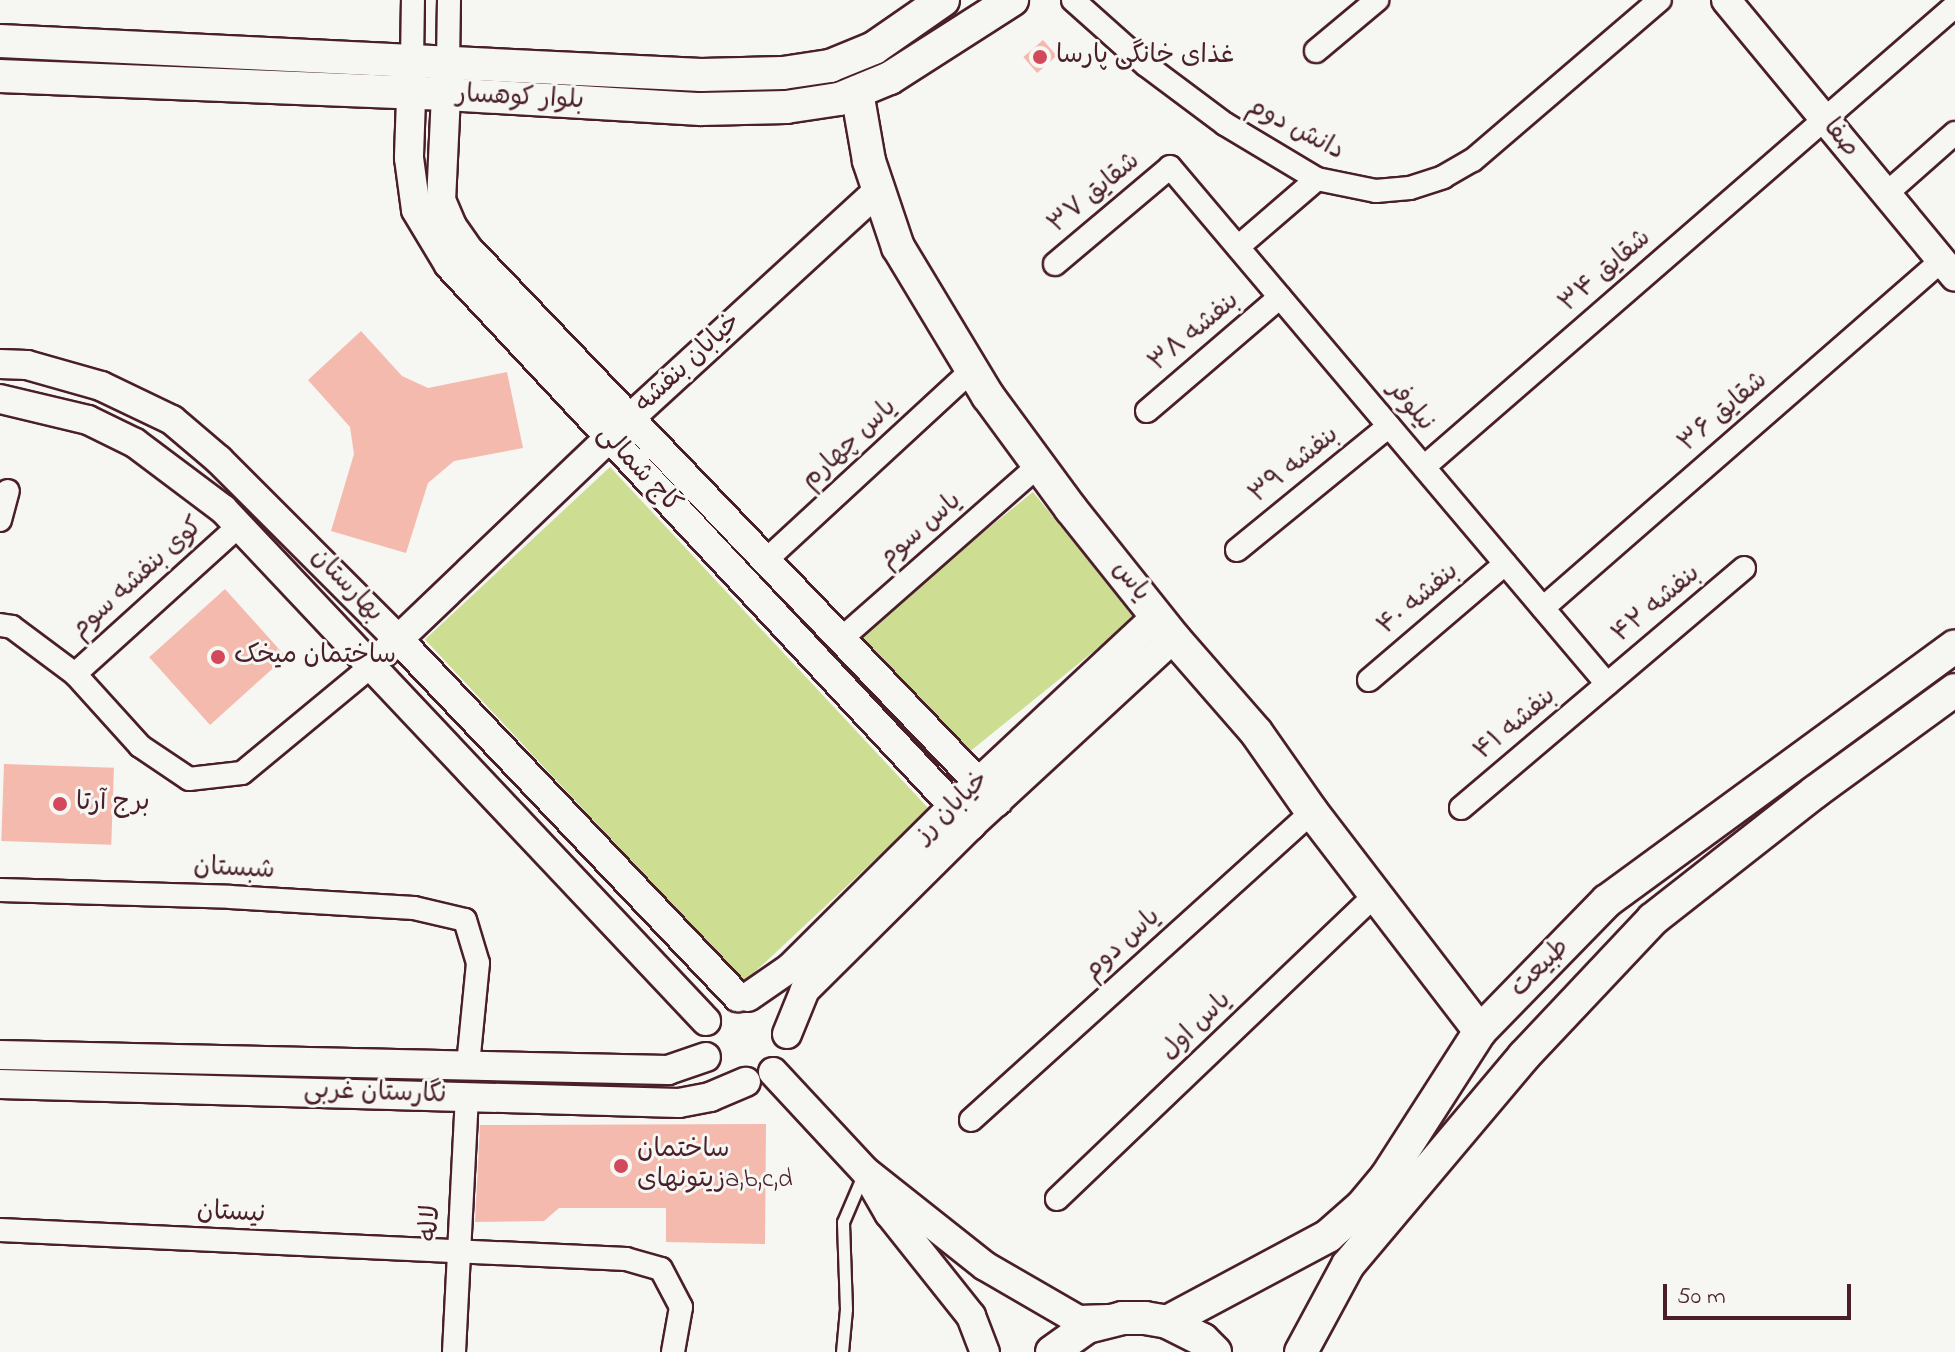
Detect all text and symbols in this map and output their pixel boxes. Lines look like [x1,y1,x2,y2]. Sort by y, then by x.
place label: غذای خانگی پارسا [1056,41,1234,73]
marker: غذای خانگی پارسا [1031,48,1049,66]
street label: بلوار کوهسار [455,80,585,118]
street label: دانش دوم [1241,92,1349,168]
street label: صفا [1815,113,1865,165]
street label: شقایق ۳۷ [1043,147,1147,241]
street label: شقایق ۳۴ [1554,224,1658,320]
street label: بنفشه ۳۸ [1144,286,1246,380]
street label: خیابان بنفشه [630,307,748,421]
street label: شقایق ۳۶ [1673,366,1775,460]
street label: نیلوفر [1380,375,1440,439]
street label: یاس چهارم [796,393,904,497]
street label: کاج شمالی [589,419,687,521]
street label: بنفشه ۳۹ [1244,420,1346,512]
street label: یاس سوم [873,487,969,575]
street label: کوی بنفشه سوم [66,512,210,646]
street label: بهارستان [303,542,389,630]
street label: یاس [1104,555,1156,609]
street label: بنفشه ۴۰ [1372,557,1466,643]
street label: بنفشه ۴۲ [1607,559,1707,651]
place label: ساختمان میخک [234,641,396,673]
marker: ساختمان میخک [209,648,227,666]
street label: بنفشه ۴۱ [1469,682,1563,768]
street label: خیابان رز [910,765,996,851]
place label: برج آرتا [76,788,150,820]
marker: برج آرتا [51,795,69,813]
street label: شبستان [193,852,275,888]
street label: یاس دوم [1078,902,1168,988]
street label: طبیعت [1505,933,1577,1005]
street label: یاس اول [1155,986,1239,1068]
street label: نگارستان غربی [303,1076,447,1112]
place label: ساختمان زیتونهایa,b,c,d [637,1135,793,1196]
marker: ساختمان زیتونهایa,b,c,d [612,1157,630,1175]
street label: نیستان [196,1197,266,1231]
street label: لاله [415,1204,449,1242]
scale bar [1667,1268,1855,1318]
text: 50 m [1677,1280,1726,1315]

